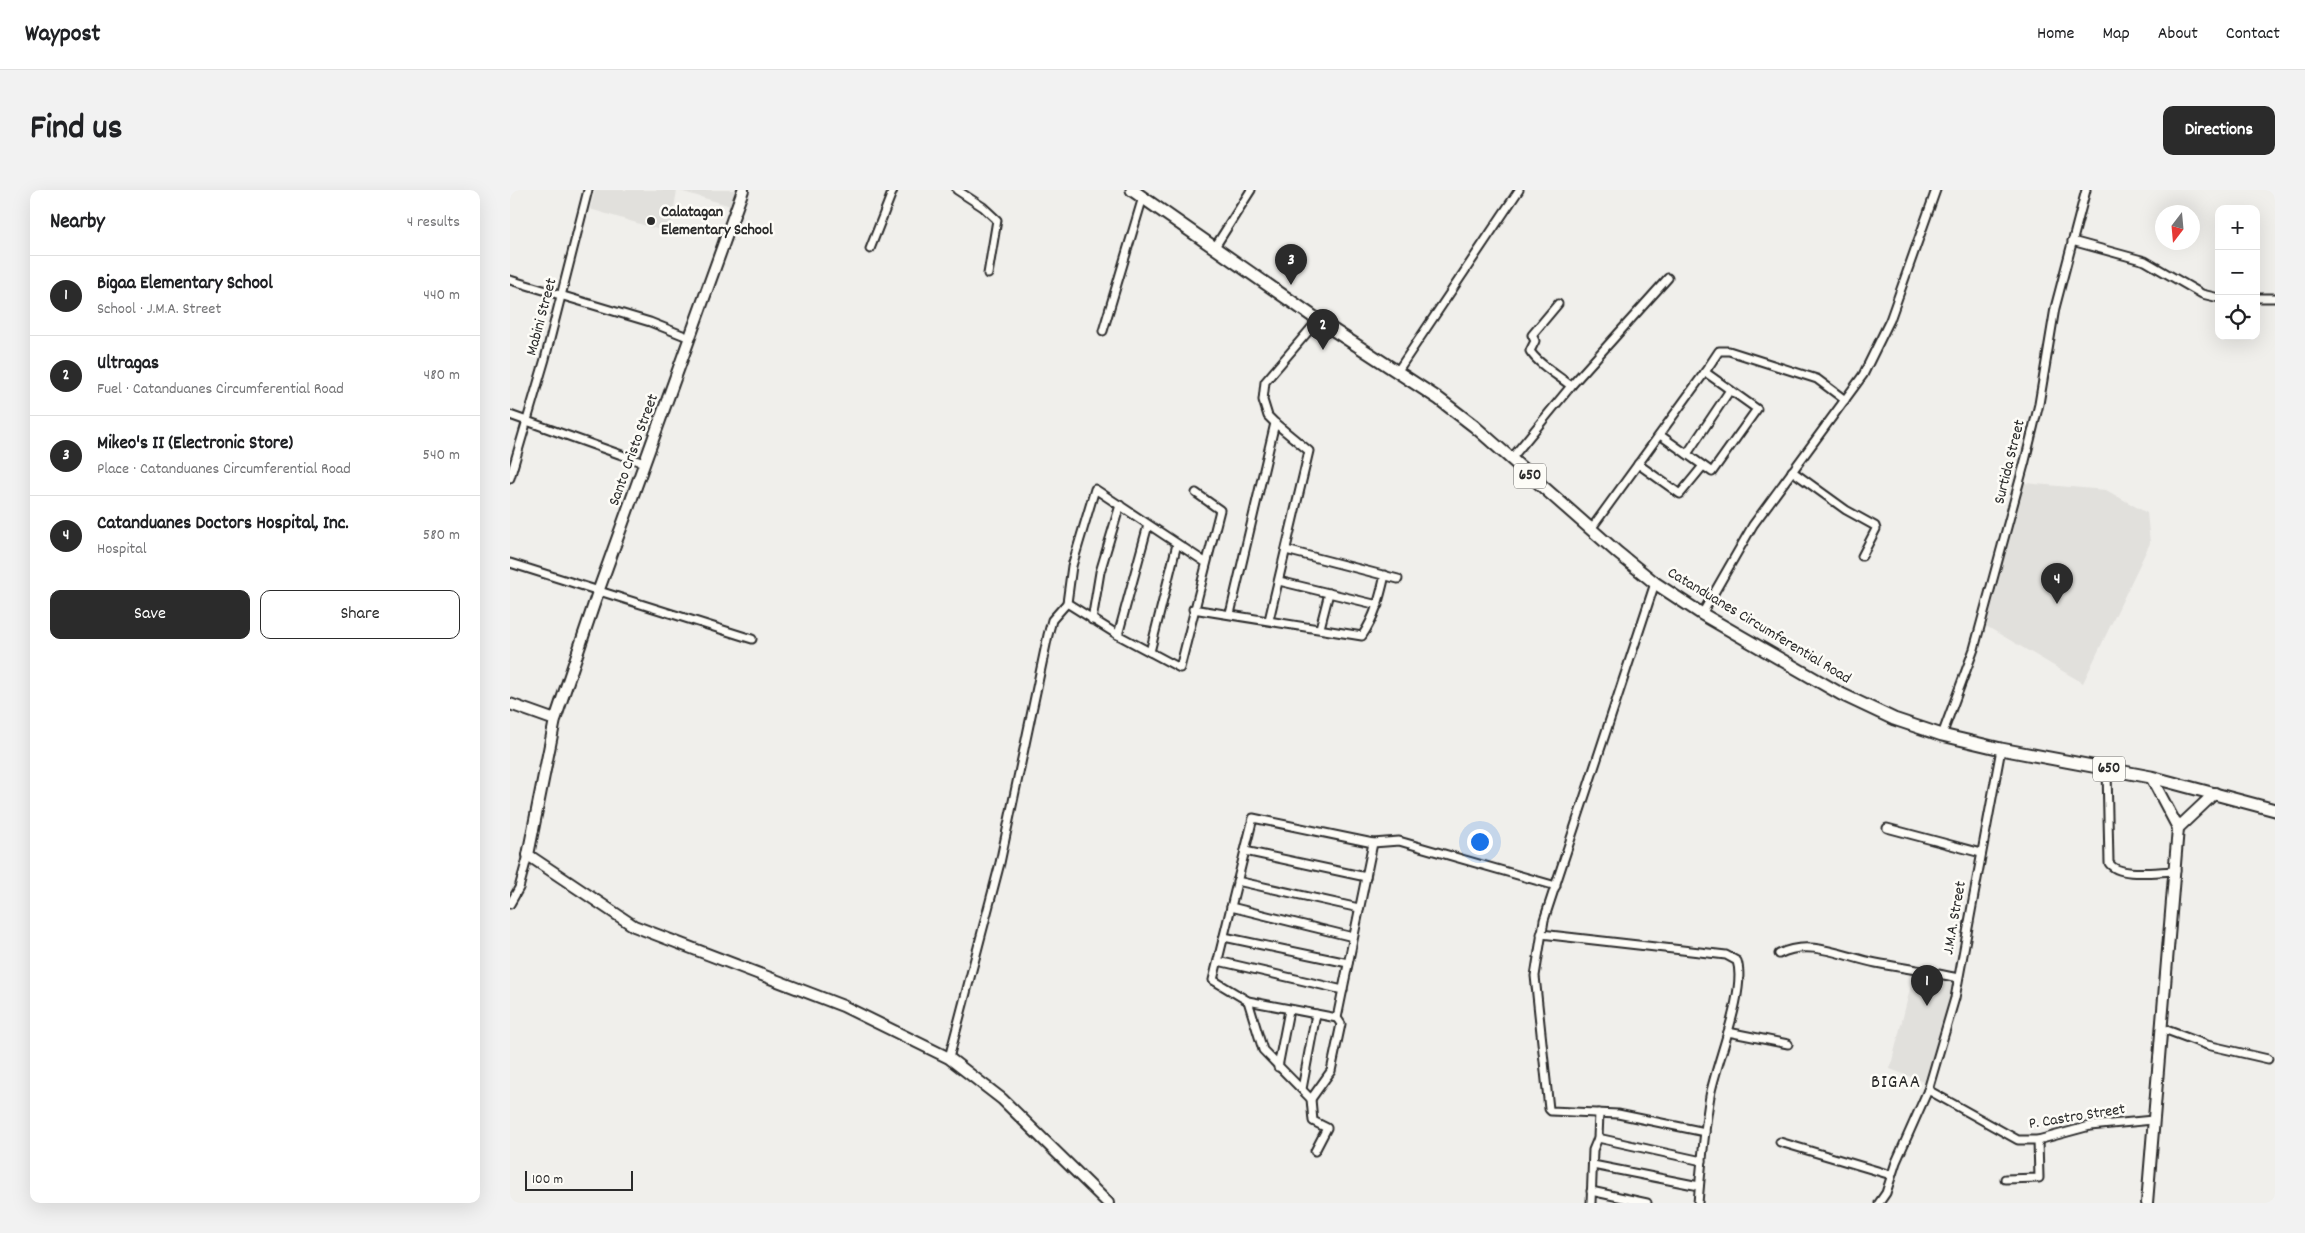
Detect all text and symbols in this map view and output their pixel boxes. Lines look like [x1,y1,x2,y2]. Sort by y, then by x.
text: Waypost [25,18,100,52]
text: Home [2037,22,2074,47]
text: Map [2102,22,2130,47]
text: About [2158,22,2198,47]
text: Contact [2226,22,2280,47]
text: Find us [30,105,122,155]
button: Directions [2163,106,2275,155]
place label: Calatagan Elementary School [661,201,773,242]
north arrow [2155,205,2200,250]
map controls [2215,205,2260,340]
button: + [2215,205,2260,250]
text: Nearby [50,208,105,238]
text: 4 results [407,211,460,234]
marker: Calatagan Elementary School [645,215,657,227]
pin: 3 [1275,244,1307,285]
button: − [2215,250,2260,295]
text: Bigaa Elementary School [97,271,273,298]
street label: Mabini Street [521,275,563,358]
text: 1 [64,284,68,307]
text: 440 m [423,284,460,307]
button: locate [2215,295,2260,340]
text: School · J.M.A. Street [97,298,221,321]
pin: 2 [1307,309,1339,350]
text: Ultragas [97,351,159,378]
text: 2 [63,364,70,387]
text: 480 m [424,364,460,387]
text: Fuel · Catanduanes Circumferential Road [97,378,344,401]
street label: Santo Cristo Street [603,391,665,509]
street label: Surtida Street [1988,417,2032,507]
text: Mikeo's II (Electronic Store) [97,431,293,458]
text: 3 [62,444,70,467]
text: 540 m [423,444,460,467]
text: Place · Catanduanes Circumferential Road [97,458,351,481]
road number: 650 [1514,464,1546,488]
text: Catanduanes Doctors Hospital, Inc. [97,511,349,538]
text: 4 [63,524,69,547]
text: 580 m [423,524,460,547]
text: Hospital [97,538,147,561]
street label: Catanduanes Circumferential Road [1663,562,1855,690]
pin: 4 [2041,563,2073,604]
button: Save [50,590,250,639]
button: Share [260,590,460,639]
road number: 650 [2093,756,2125,782]
your location [1467,829,1493,855]
street label: J.M.A. Street [1937,879,1973,957]
pin: 1 [1911,965,1943,1006]
district label: BIGAA [1871,1070,1921,1097]
street label: P. Castro Street [2027,1098,2127,1136]
scale bar [525,1168,632,1191]
text: 100 m [532,1170,563,1190]

